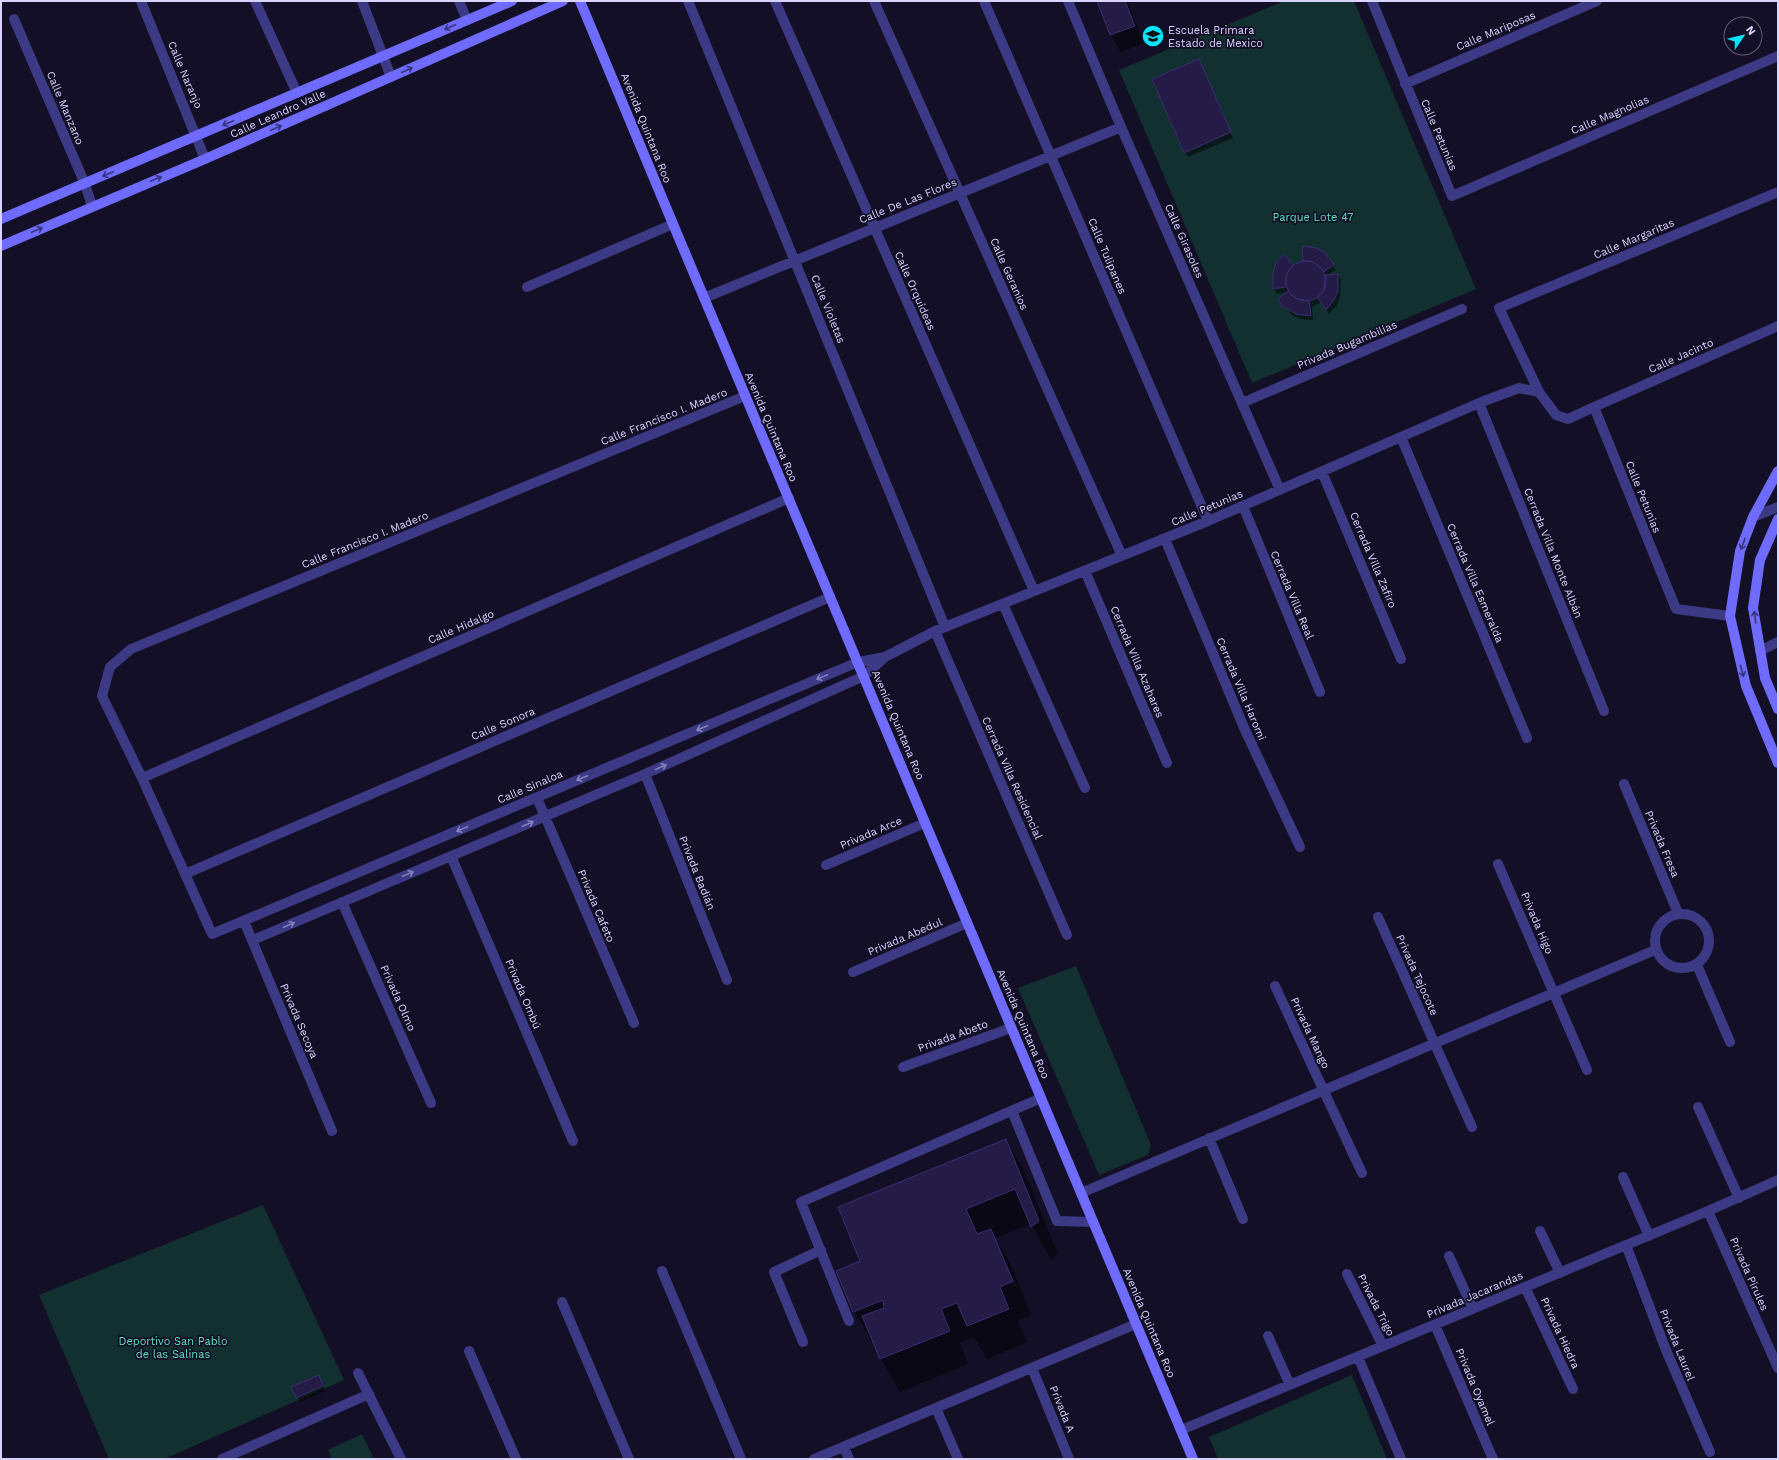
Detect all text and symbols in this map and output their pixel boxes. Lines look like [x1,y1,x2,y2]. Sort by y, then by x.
street label: Calle Mariposas [1454,8,1538,54]
north arrow [1723,16,1763,56]
school or university icon: Escuela Primara Estado de Mexico [1140,23,1166,49]
text: N [1743,23,1758,38]
one-way arrow [445,24,457,32]
place label: Escuela Primara Estado de Mexico [1168,24,1263,50]
street label: Calle Naranjo [165,39,205,111]
one-way arrow [401,65,413,73]
street label: Calle Manzano [44,69,86,147]
street label: Avenida Quintana Roo [618,71,674,185]
street label: Calle Leandro Valle [228,87,328,141]
street label: Calle Magnolias [1569,93,1651,137]
street label: Calle Petunias [1418,97,1460,173]
one-way arrow [222,119,234,127]
one-way arrow [269,123,281,131]
one-way arrow [103,170,115,178]
one-way arrow [150,175,162,183]
street label: Calle De Las Flores [857,175,959,227]
street label: Calle Girasoles [1162,202,1206,280]
park label: Parque Lote 47 [1273,211,1354,224]
street label: Calle Tulipanes [1085,216,1129,296]
street label: Calle Margaritas [1592,216,1677,262]
one-way arrow [30,226,42,233]
street label: Calle Geranios [987,236,1031,312]
street label: Calle Orquídeas [892,250,938,333]
street label: Calle Violetas [808,273,848,345]
street label: Privada Bugambilias [1295,318,1399,372]
street label: Calle Jacinto [1647,336,1715,376]
street label: Avenida Quintana Roo [742,370,800,484]
street label: Calle Francisco I. Madero [599,386,729,448]
street label: Calle Petunias [1623,459,1663,535]
street label: Cerrada Villa Monte Albán [1521,486,1585,620]
street label: Calle Petunias [1169,487,1245,529]
street label: Calle Francisco I. Madero [300,509,430,571]
street label: Cerrada Villa Zafiro [1347,510,1399,610]
street label: Cerrada Villa Esmeralda [1444,521,1506,645]
one-way arrow [1739,537,1747,549]
street label: Cerrada Villa Real [1268,549,1317,642]
street label: Cerrada Villa Azahares [1108,604,1167,720]
street label: Calle Hidalgo [426,607,496,647]
one-way arrow [1751,611,1759,624]
street label: Cerrada Villa Haromi [1213,636,1269,742]
one-way arrow [1739,665,1746,678]
street label: Avenida Quintana Roo [869,668,927,782]
one-way arrow [816,674,828,682]
street label: Calle Sonora [469,705,537,743]
street label: Cerrada Villa Residencial [979,715,1045,842]
one-way arrow [696,725,708,732]
one-way arrow [654,763,666,770]
street label: Calle Sinaloa [495,767,565,807]
one-way arrow [577,775,589,783]
street label: Privada Fresa [1642,809,1682,879]
street label: Privada Arce [838,814,904,852]
one-way arrow [522,819,534,827]
one-way arrow [457,826,469,833]
street label: Privada Badián [676,834,718,912]
street label: Privada Cafeto [575,868,617,944]
one-way arrow [402,870,414,878]
street label: Privada Higo [1518,890,1556,956]
street label: Privada Abedul [866,915,945,959]
one-way arrow [282,921,294,928]
street label: Privada Tejocote [1393,933,1441,1017]
street label: Privada Ombú [502,957,544,1031]
street label: Privada Olmo [378,963,418,1033]
street label: Avenida Quintana Roo [994,967,1052,1081]
street label: Privada Secoya [277,981,321,1061]
street label: Privada Mango [1288,995,1332,1071]
street label: Privada Abeto [916,1017,990,1055]
street label: Privada Pirules [1727,1235,1771,1313]
street label: Avenida Quintana Roo [1120,1266,1178,1380]
street label: Privada Jacarandas [1425,1269,1525,1321]
street label: Privada Trigo [1355,1272,1397,1338]
street label: Privada Hiedra [1538,1295,1582,1371]
street label: Privada Laurel [1657,1307,1698,1383]
park label: Deportivo San Pablo de las Salinas [118,1335,228,1361]
street label: Privada Oyamel [1453,1346,1497,1428]
street label: Privada A [1047,1384,1077,1434]

